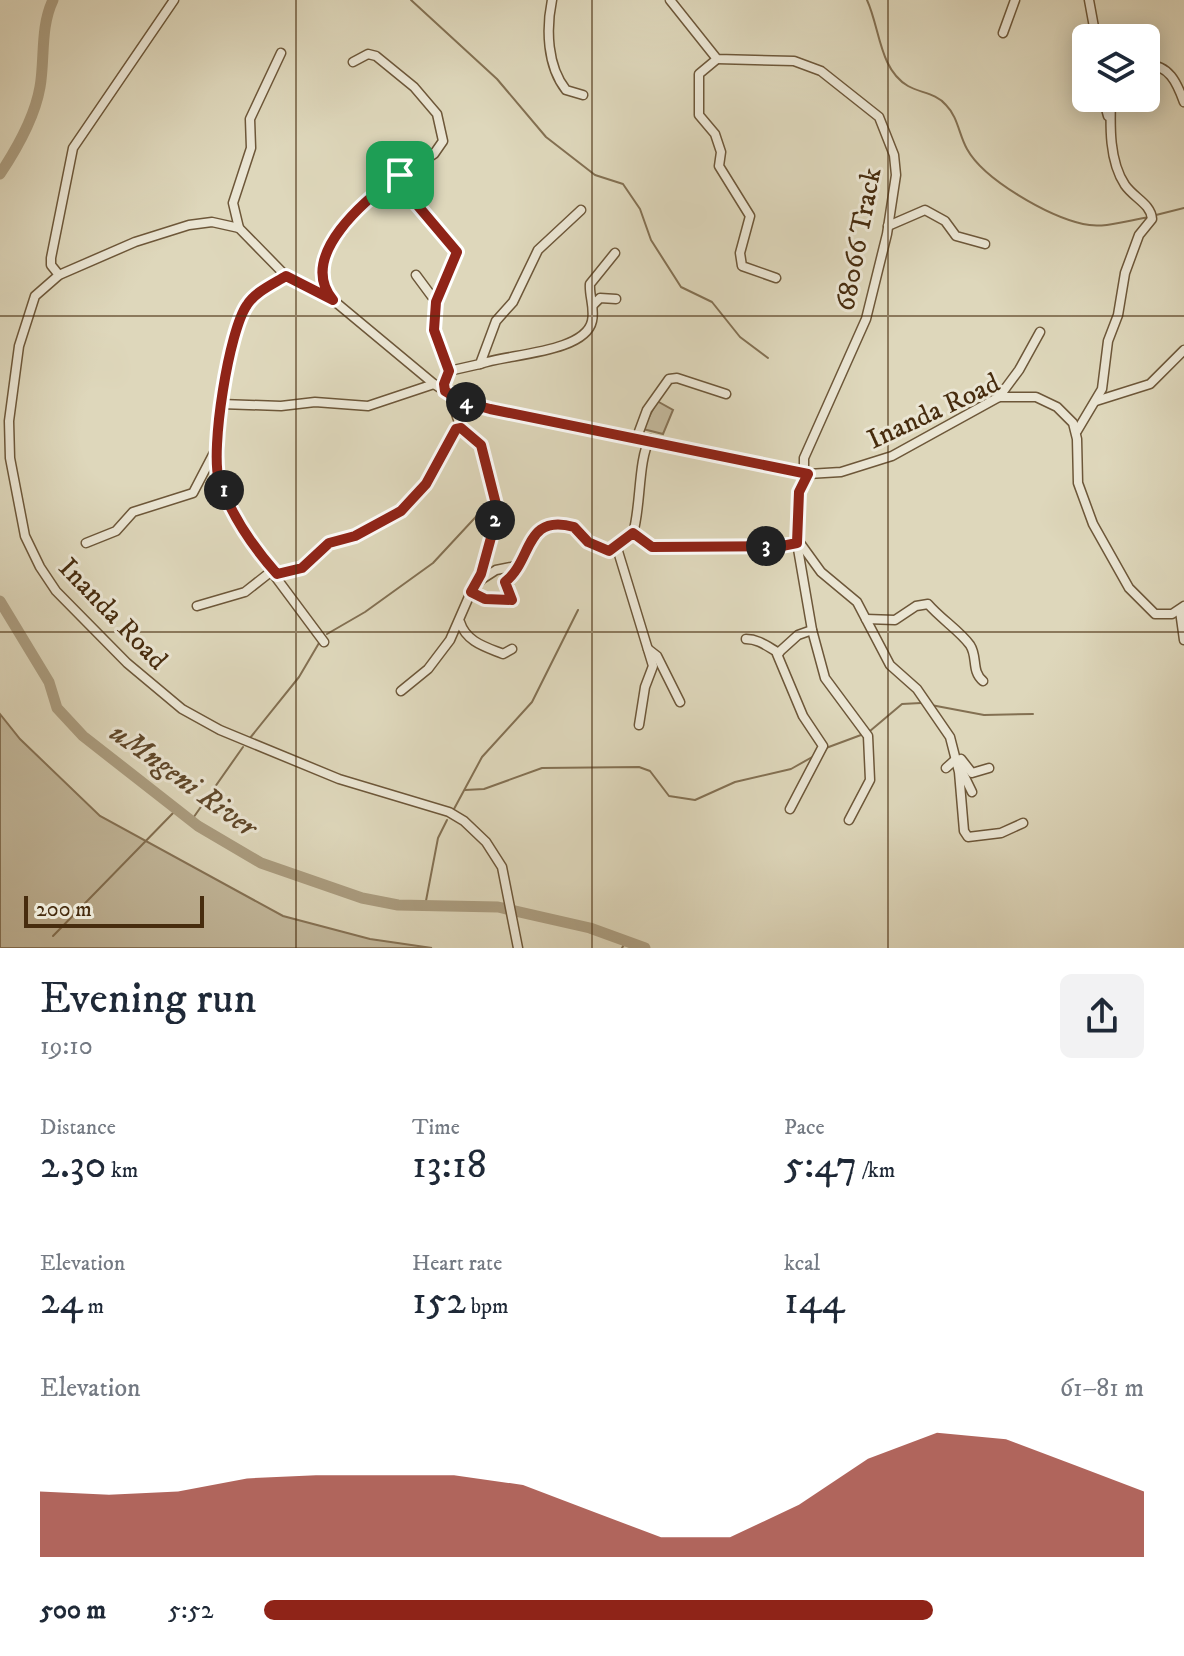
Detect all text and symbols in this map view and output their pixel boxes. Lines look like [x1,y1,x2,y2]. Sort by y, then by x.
map controls [1072,24,1160,112]
button: layers [1072,24,1160,112]
pin [366,141,434,209]
icon: arrive [378,153,422,197]
street label: 68066 Track [827,164,890,314]
street label: Inanda Road [862,365,1006,457]
pin: 4 [446,382,486,422]
text: 4 [460,388,472,415]
pin: 1 [204,470,244,510]
text: 1 [220,476,228,503]
pin: 2 [475,500,515,540]
text: 2 [490,506,500,533]
pin: 3 [746,526,786,566]
text: 3 [762,532,770,559]
street label: Inanda Road [51,551,175,677]
water label: uMngeni River [102,715,266,847]
scale bar [24,892,204,928]
text: 200 m [36,896,92,923]
text: Evening run [40,972,257,1027]
button: share [1060,974,1144,1058]
text: 19:10 [40,1030,93,1063]
text: Distance [40,1114,116,1141]
text: Time [412,1114,460,1141]
text: Pace [784,1114,825,1141]
text: 2.30 [40,1141,106,1191]
text: 13:18 [412,1141,487,1191]
text: 5:47 [784,1141,857,1191]
text: km [106,1157,138,1184]
text: /km [857,1157,895,1184]
text: Elevation [40,1250,125,1277]
text: Heart rate [412,1250,502,1277]
text: kcal [784,1250,820,1277]
text: 24 [40,1277,83,1327]
text: 152 [412,1277,466,1327]
text: 144 [784,1277,845,1327]
text: m [83,1293,104,1320]
text: bpm [466,1293,509,1320]
text: Elevation [40,1372,141,1405]
text: 61–81 m [1060,1372,1144,1405]
text: 500 m [40,1594,106,1627]
text: 5:52 [168,1594,213,1627]

